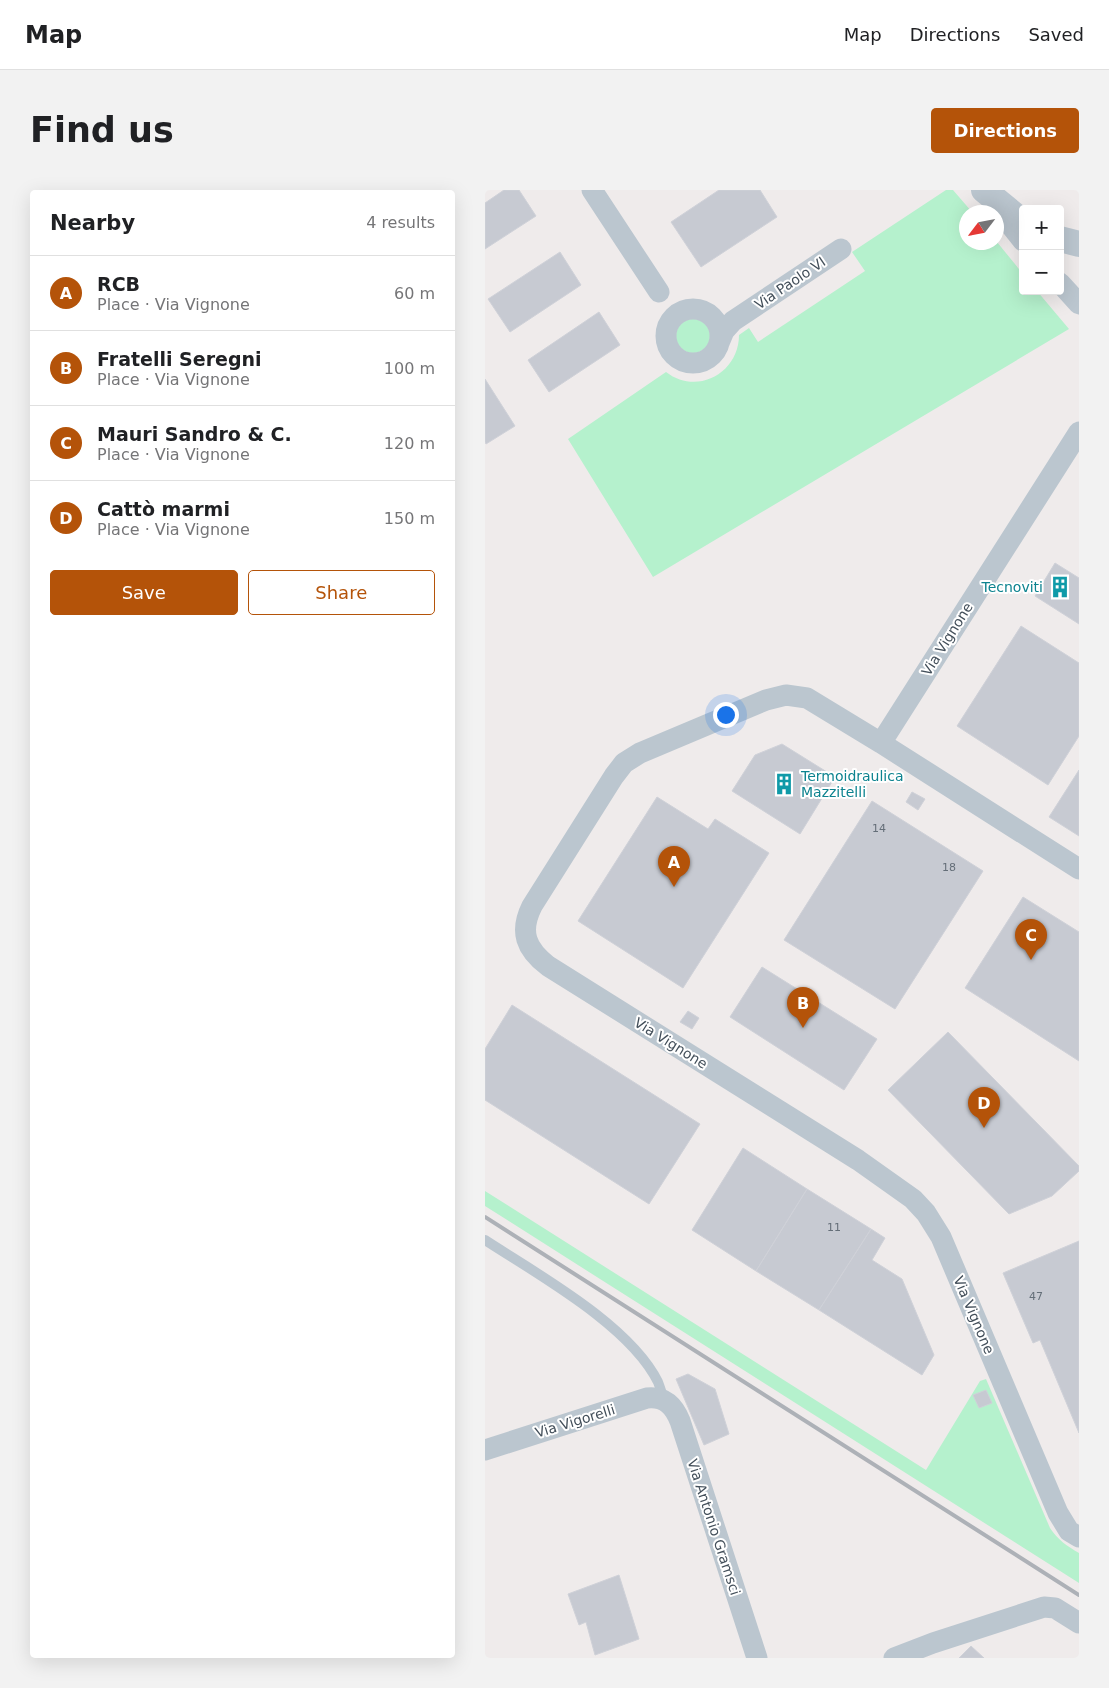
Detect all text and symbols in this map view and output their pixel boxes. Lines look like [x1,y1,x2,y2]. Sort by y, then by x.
text: Map [25,21,82,49]
text: Map [844,24,882,45]
text: Directions [910,24,1000,45]
text: Saved [1028,24,1084,45]
button: Directions [931,108,1079,153]
text: Find us [30,110,174,150]
north arrow [959,205,1004,250]
map controls [1019,205,1064,295]
button: + [1019,205,1064,250]
text: Nearby [50,211,135,235]
text: 4 results [366,213,435,232]
button: − [1019,250,1064,295]
street label: Via Paolo VI [752,254,828,312]
text: RCB [97,273,140,295]
text: A [60,284,72,303]
text: 60 m [394,284,435,303]
text: Place · Via Vignone [97,295,250,314]
text: Fratelli Seregni [97,348,262,370]
text: B [60,359,72,378]
text: 100 m [384,359,435,378]
text: Place · Via Vignone [97,370,250,389]
text: Mauri Sandro & C. [97,423,292,445]
text: C [60,434,72,453]
text: 120 m [384,434,435,453]
text: Place · Via Vignone [97,445,250,464]
text: Cattò marmi [97,498,230,520]
text: D [59,509,73,528]
text: 150 m [384,509,435,528]
text: Place · Via Vignone [97,520,250,539]
button: Save [50,570,238,615]
button: Share [248,570,435,615]
building icon: Tecnoviti [1047,574,1073,600]
place label: Tecnoviti [981,579,1043,595]
street label: Via Vignone [918,599,976,679]
your location [713,702,739,728]
place label: Termoidraulica Mazzitelli [800,768,904,800]
building icon: Termoidraulica Mazzitelli [771,771,797,797]
house number: 14 [872,822,886,835]
pin: A [658,846,690,887]
house number: 18 [942,861,956,874]
pin: C [1015,919,1047,960]
pin: B [787,987,819,1028]
street label: Via Vignone [631,1014,711,1072]
pin: D [968,1087,1000,1128]
house number: 11 [827,1221,841,1234]
street label: Via Vignone [950,1274,998,1356]
house number: 47 [1029,1290,1043,1303]
street label: Via Vigorelli [533,1401,617,1441]
street label: Via Antonio Gramsci [684,1457,744,1597]

